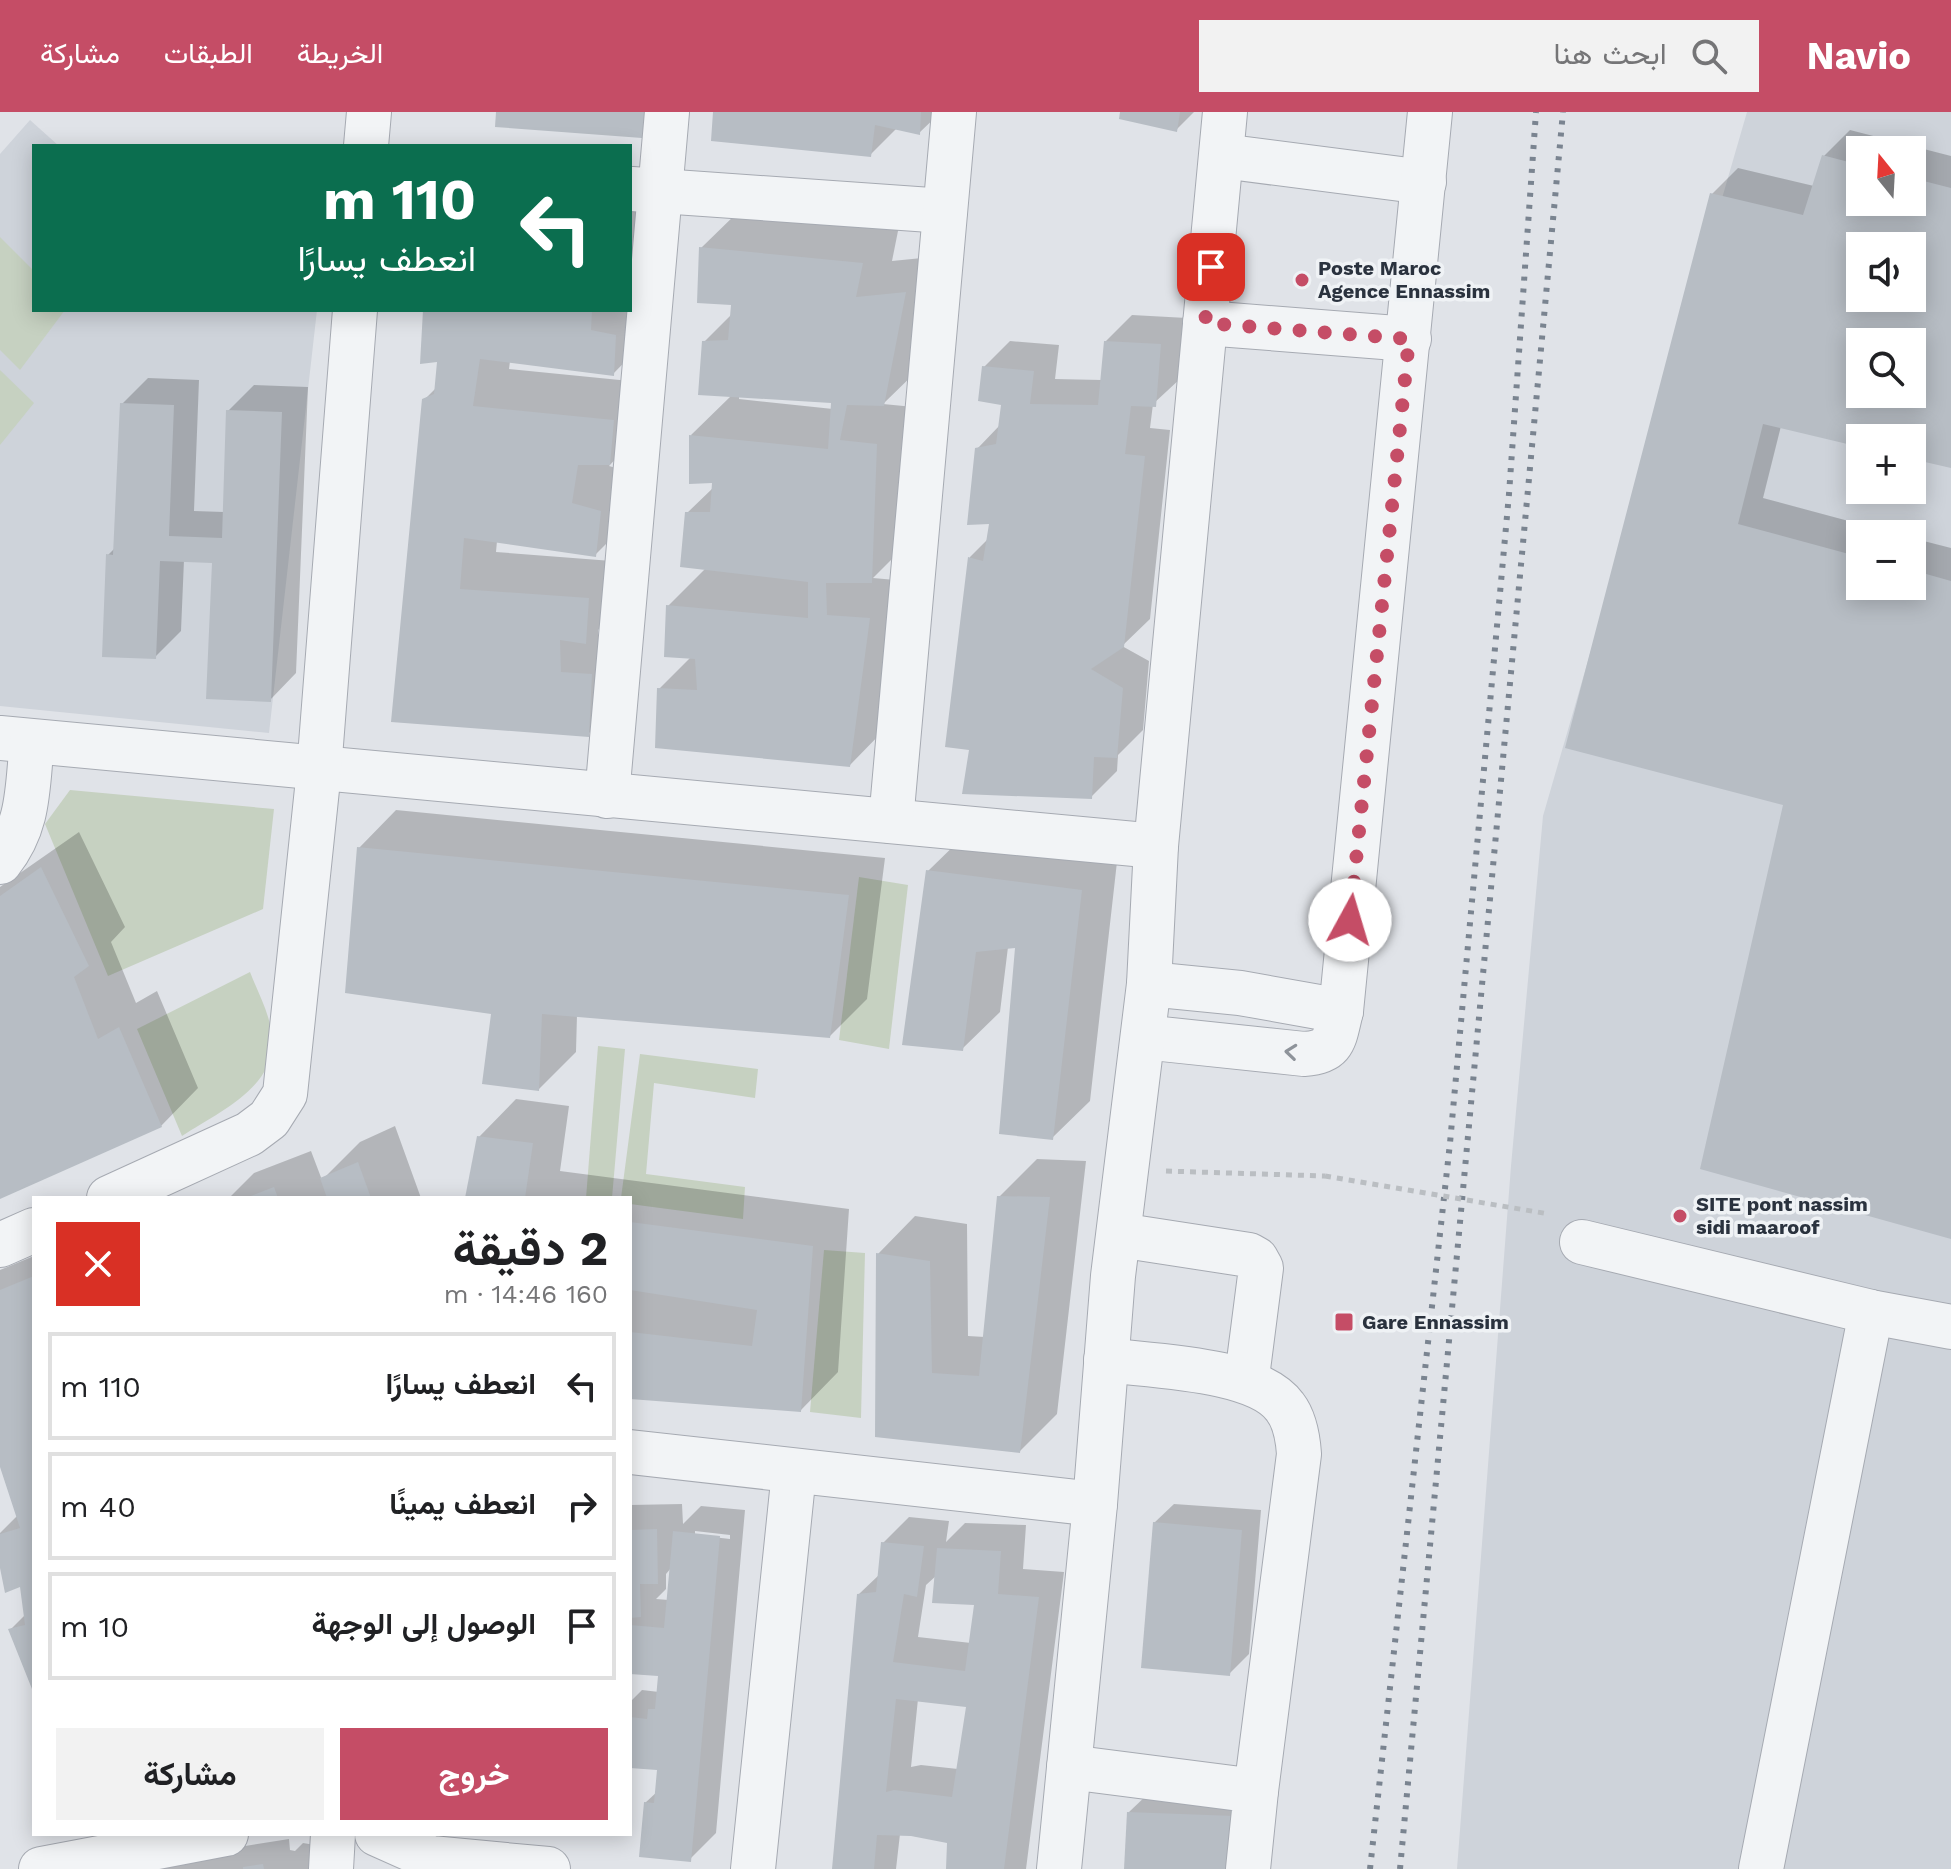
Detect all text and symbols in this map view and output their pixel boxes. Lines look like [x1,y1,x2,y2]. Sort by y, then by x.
search box [1199,20,1759,92]
icon: search [1687,34,1731,78]
text: Navio [1807,34,1911,78]
text: ابحث هنا [1553,36,1667,71]
text: مشاركة [40,37,120,70]
text: الطبقات [164,37,253,70]
text: الخريطة [297,37,383,70]
north arrow [1846,136,1926,216]
map controls [1846,136,1926,600]
text: 110 m [323,167,476,233]
icon: left [504,176,608,280]
button: sound [1846,232,1926,312]
pin [1177,233,1245,301]
text: انعطف يسارًا [298,238,476,280]
icon: arrive [1189,245,1233,289]
place label: Poste Maroc Agence Ennassim [1318,256,1490,303]
marker: Poste Maroc Agence Ennassim [1293,271,1311,289]
button: search [1846,328,1926,408]
button: + [1846,424,1926,504]
button: − [1846,520,1926,600]
position arrow [1308,878,1392,962]
one-way arrow [1284,1044,1297,1061]
place label: SITE pont nassim sidi maaroof [1696,1192,1868,1239]
marker: SITE pont nassim sidi maaroof [1671,1207,1689,1225]
text: 2 دقيقة [452,1220,608,1277]
button: close [56,1222,140,1306]
text: 160 m · 14:46 [444,1279,608,1309]
place label: Gare Ennassim [1362,1310,1509,1334]
marker: Gare Ennassim [1333,1311,1355,1333]
icon: left [560,1364,604,1408]
text: انعطف يسارًا [385,1366,536,1401]
text: 110 m [60,1369,141,1404]
icon: right [560,1484,604,1528]
text: انعطف يمينًا [389,1486,536,1521]
text: 40 m [60,1489,136,1524]
icon: arrive [560,1604,604,1648]
text: الوصول إلى الوجهة [311,1606,536,1641]
text: 10 m [60,1609,129,1644]
button: مشاركة [56,1728,324,1820]
button: خروج [340,1728,608,1820]

